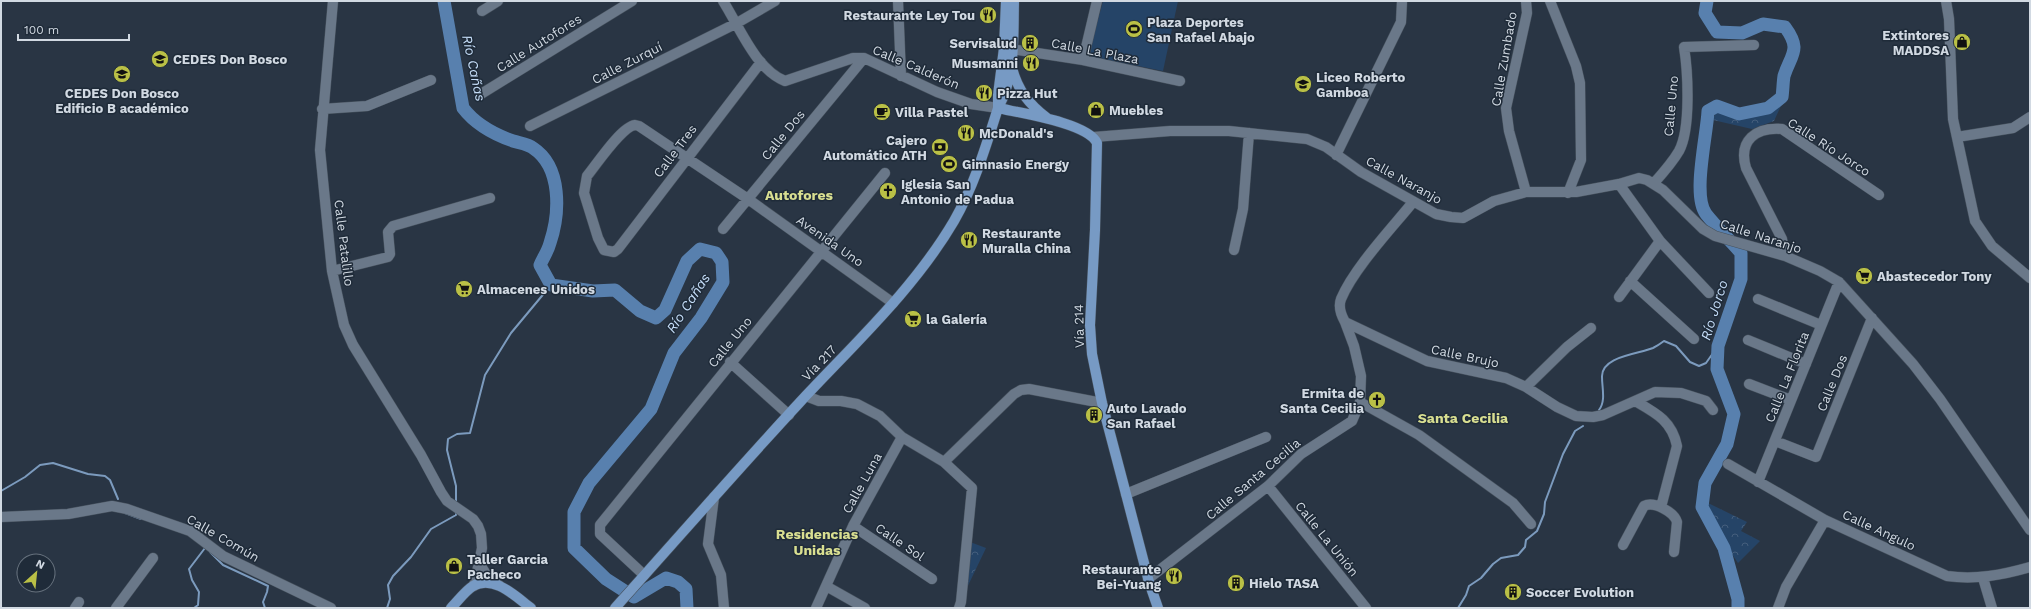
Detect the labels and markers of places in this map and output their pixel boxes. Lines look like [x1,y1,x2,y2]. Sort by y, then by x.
restaurant icon: Restaurante Ley Tou [978,5,998,25]
place label: Restaurante Ley Tou [844,8,975,23]
place label: Plaza Deportes San Rafael Abajo [1147,15,1255,45]
sports icon: Plaza Deportes San Rafael Abajo [1124,19,1144,39]
place label: Extintores MADDSA [1882,28,1949,58]
shop icon: Extintores MADDSA [1952,32,1972,52]
building icon: Servisalud [1020,33,1040,53]
place label: Servisalud [950,36,1017,51]
school or university icon: CEDES Don Bosco [150,49,170,69]
place label: CEDES Don Bosco [173,52,288,67]
restaurant icon: Musmanni [1021,53,1041,73]
place label: Musmanni [952,56,1018,71]
school or university icon: CEDES Don Bosco Edificio B académico [112,64,132,84]
place label: Liceo Roberto Gamboa [1316,70,1405,100]
school or university icon: Liceo Roberto Gamboa [1293,74,1313,94]
restaurant icon: Pizza Hut [974,83,994,103]
place label: CEDES Don Bosco Edificio B académico [55,86,189,116]
place label: Pizza Hut [997,86,1058,101]
shop icon: Muebles [1086,100,1106,120]
cafe icon: Villa Pastel [872,102,892,122]
place label: Muebles [1109,103,1163,118]
place label: Villa Pastel [895,105,969,120]
restaurant icon: McDonald's [956,123,976,143]
place label: McDonald's [979,126,1053,141]
place label: Cajero Automático ATH [823,133,927,163]
bank icon: Cajero Automático ATH [930,137,950,157]
sports icon: Gimnasio Energy [939,154,959,174]
place label: Gimnasio Energy [962,157,1070,172]
place label: Iglesia San Antonio de Padua [901,177,1014,207]
church icon: Iglesia San Antonio de Padua [878,181,898,201]
place label: Restaurante Muralla China [982,226,1071,256]
restaurant icon: Restaurante Muralla China [959,230,979,250]
supermarket icon: Abastecedor Tony [1854,266,1874,286]
place label: Abastecedor Tony [1877,269,1992,284]
supermarket icon: Almacenes Unidos [454,279,474,299]
place label: Almacenes Unidos [477,282,595,297]
supermarket icon: la Galería [903,309,923,329]
place label: la Galería [926,312,988,327]
place label: Ermita de Santa Cecilia [1280,386,1364,416]
church icon: Ermita de Santa Cecilia [1367,390,1387,410]
place label: Auto Lavado San Rafael [1107,401,1187,431]
building icon: Auto Lavado San Rafael [1084,405,1104,425]
place label: Taller Garcia Pacheco [467,552,549,582]
shop icon: Taller Garcia Pacheco [444,556,464,576]
place label: Restaurante Bei-Yuang [1082,562,1162,592]
restaurant icon: Restaurante Bei-Yuang [1164,566,1184,586]
building icon: Hielo TASA [1226,573,1246,593]
place label: Hielo TASA [1249,576,1319,591]
building icon: Soccer Evolution [1503,582,1523,602]
place label: Soccer Evolution [1526,585,1634,600]

